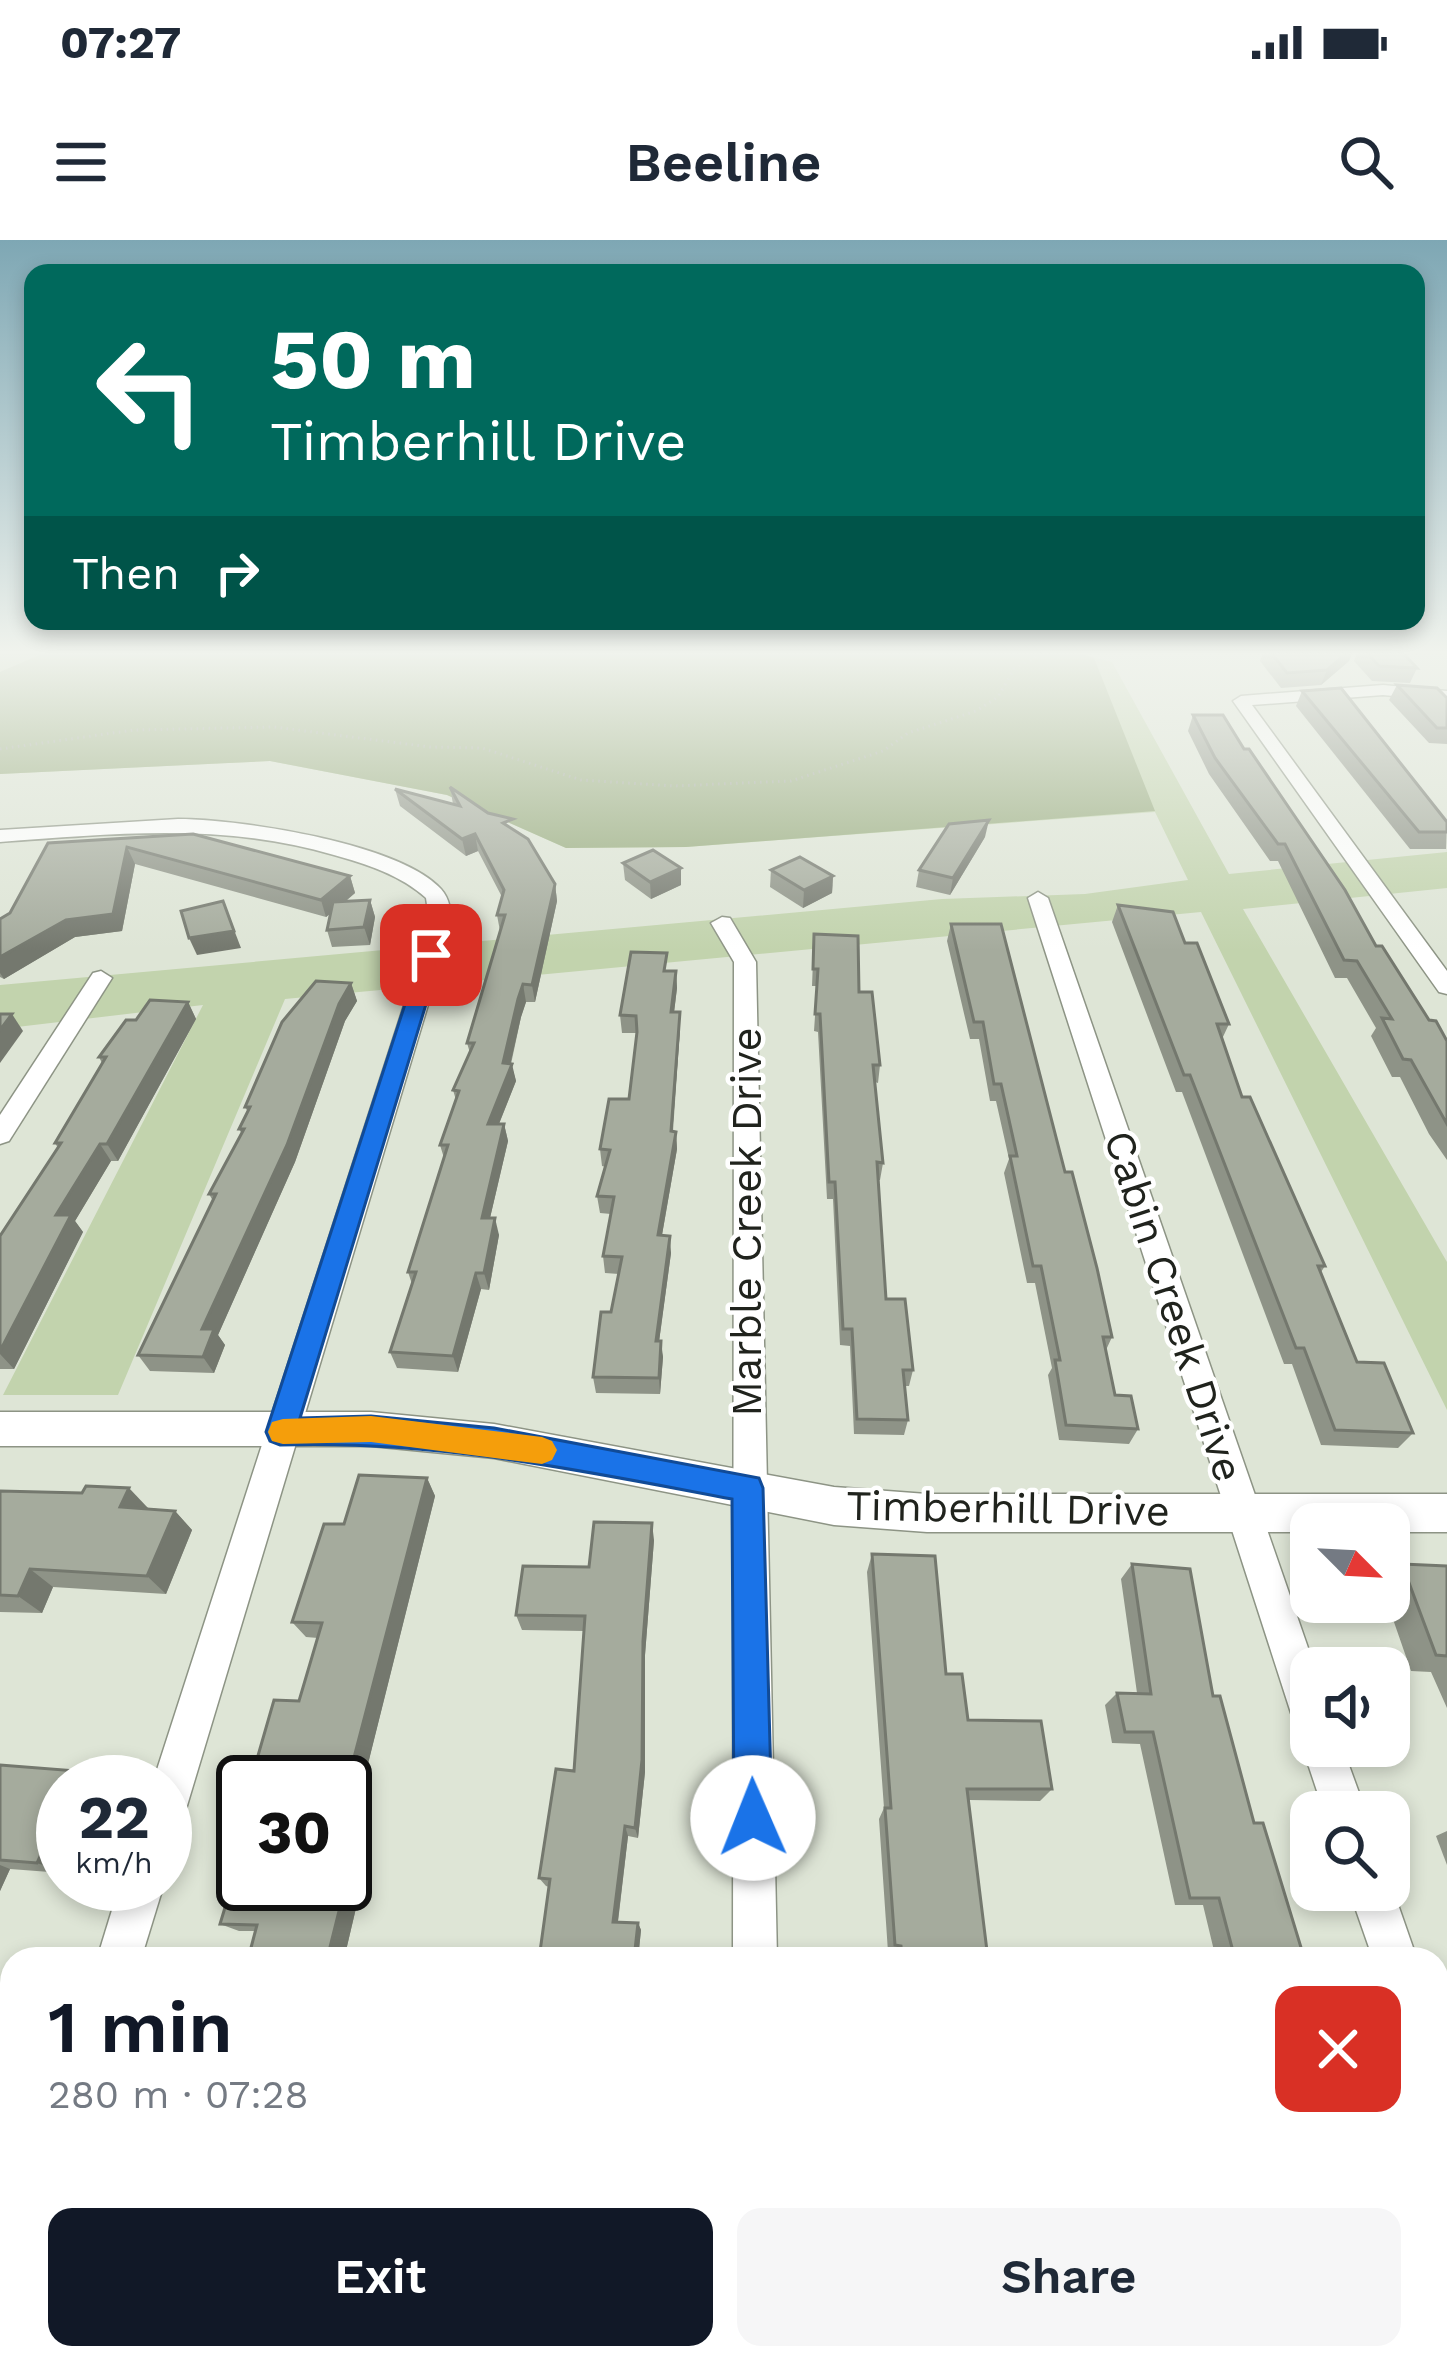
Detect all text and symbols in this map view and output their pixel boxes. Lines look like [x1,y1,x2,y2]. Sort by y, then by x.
text: 07:27 [60,16,181,69]
icon: menu [48,129,114,195]
icon: search [1333,129,1399,195]
text: Beeline [626,131,821,194]
text: 50 m [270,310,476,408]
icon: left [72,312,228,468]
text: Timberhill Drive [270,410,686,473]
icon: right [204,540,270,606]
text: Then [72,547,180,600]
pin [380,904,482,1006]
icon: arrive [398,922,464,988]
street label: Marble Creek Drive [722,1027,771,1417]
street label: Cabin Creek Drive [1094,1124,1254,1488]
street label: Timberhill Drive [846,1481,1170,1535]
north arrow [1290,1503,1410,1623]
map controls [1290,1503,1410,1911]
button: sound [1290,1647,1410,1767]
speed limit sign: 30 [216,1755,372,1911]
position arrow [690,1755,816,1881]
text: 22 [78,1782,150,1853]
button: search [1290,1791,1410,1911]
text: km/h [75,1845,153,1880]
text: 1 min [48,1985,233,2069]
button: close [1275,1986,1401,2112]
text: 280 m · 07:28 [48,2072,309,2117]
button: Exit [48,2208,713,2346]
button: Share [737,2208,1401,2346]

